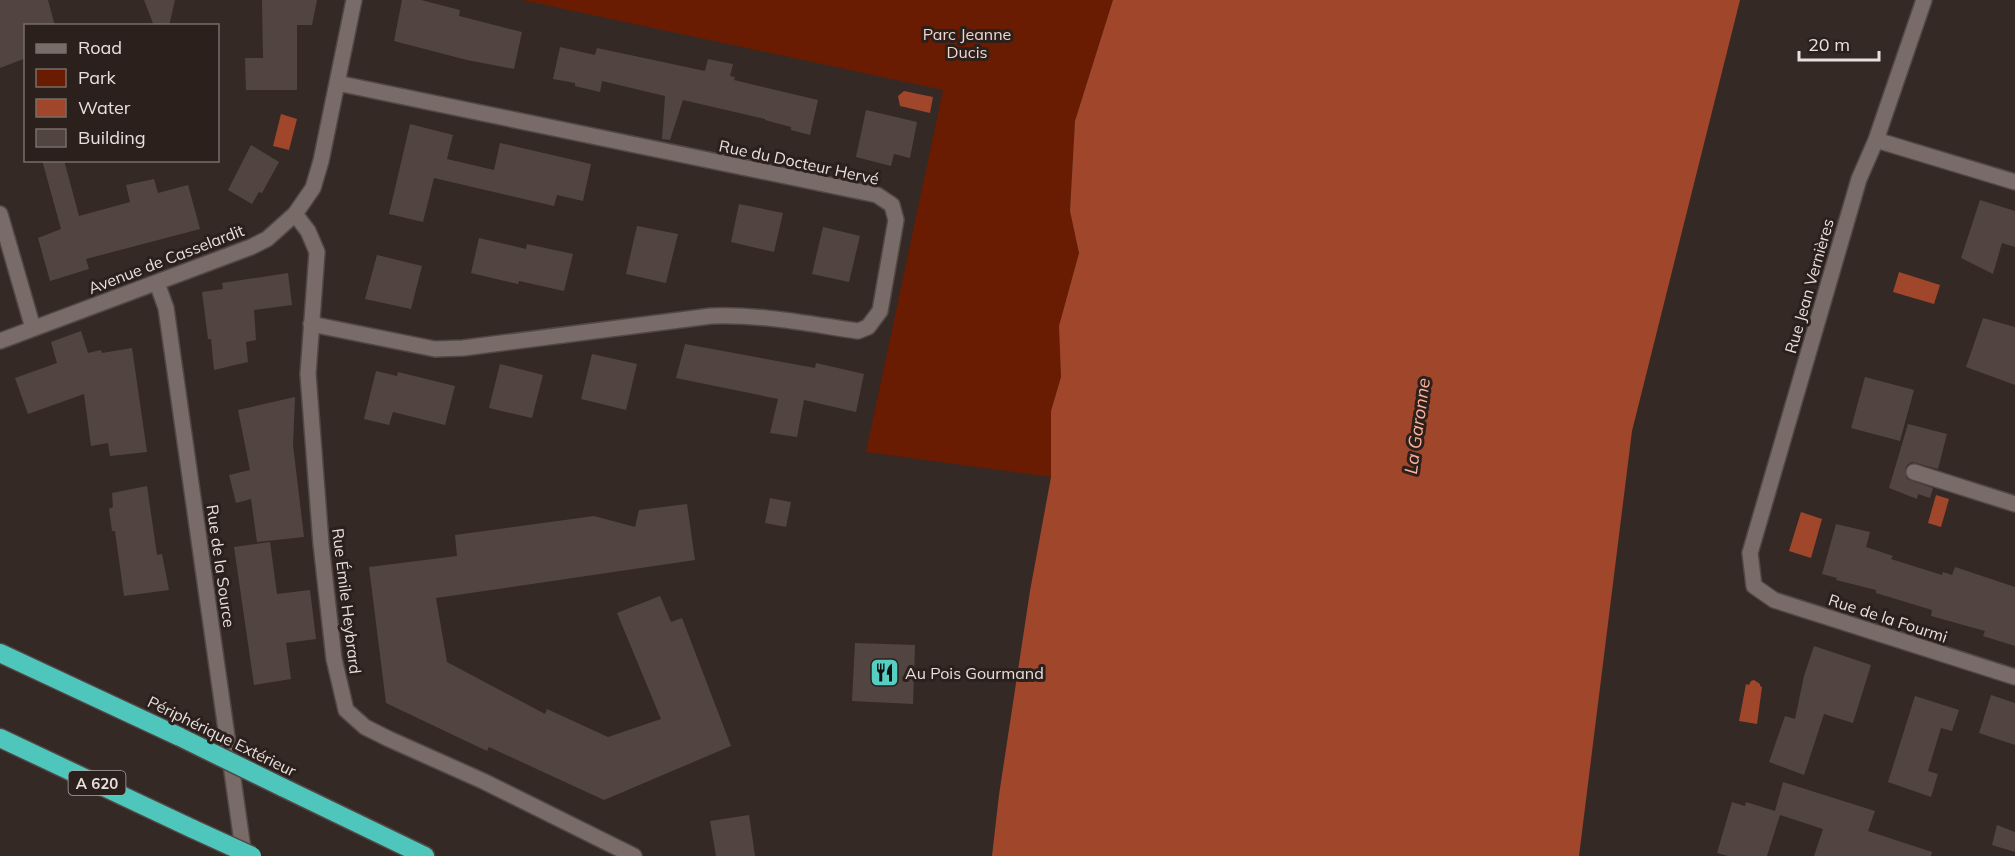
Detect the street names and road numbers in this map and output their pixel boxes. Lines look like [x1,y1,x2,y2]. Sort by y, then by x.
street label: Rue du Docteur Hervé [717,135,881,189]
street label: Rue Jean Vernières [1780,216,1838,356]
street label: Avenue de Casselardit [85,220,247,298]
street label: Rue de la Source [202,503,240,629]
street label: Rue Émile Heybrard [328,527,366,675]
street label: Rue de la Fourmi [1826,589,1950,647]
street label: Périphérique Extérieur [144,691,300,781]
road number: A 620 [68,771,126,795]

